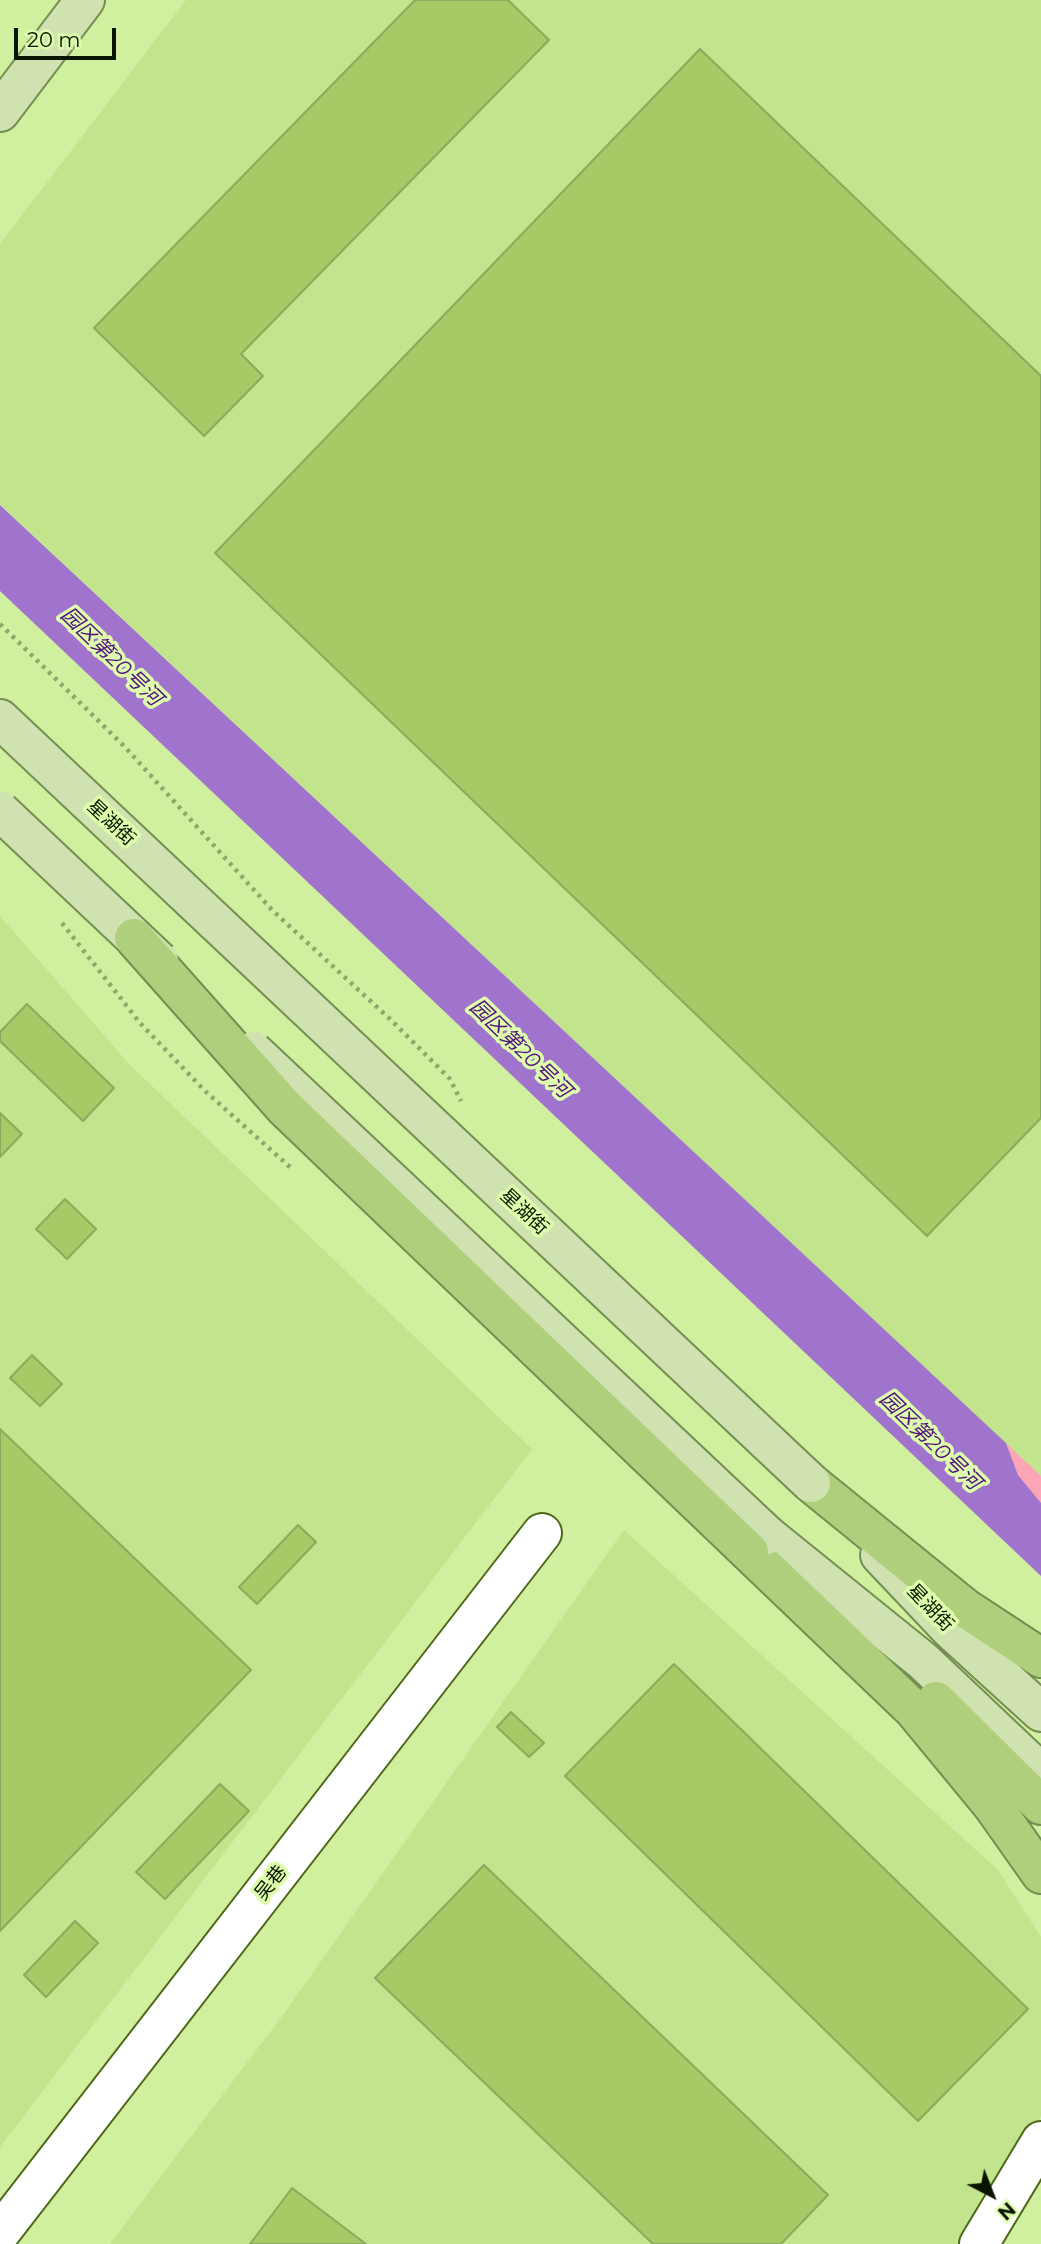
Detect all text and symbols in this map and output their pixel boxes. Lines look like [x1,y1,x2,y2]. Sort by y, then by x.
scale bar [18,14,119,58]
text: 20 m [27,27,81,52]
water label: 园区第20号河 [55,603,167,711]
street label: 星湖街 [82,795,140,851]
water label: 园区第20号河 [464,995,576,1103]
street label: 星湖街 [495,1184,553,1240]
water label: 园区第20号河 [874,1387,986,1495]
street label: 星湖街 [902,1580,958,1636]
street label: 吴巷 [250,1861,292,1905]
north arrow [957,2160,1027,2230]
text: N [993,2197,1020,2225]

